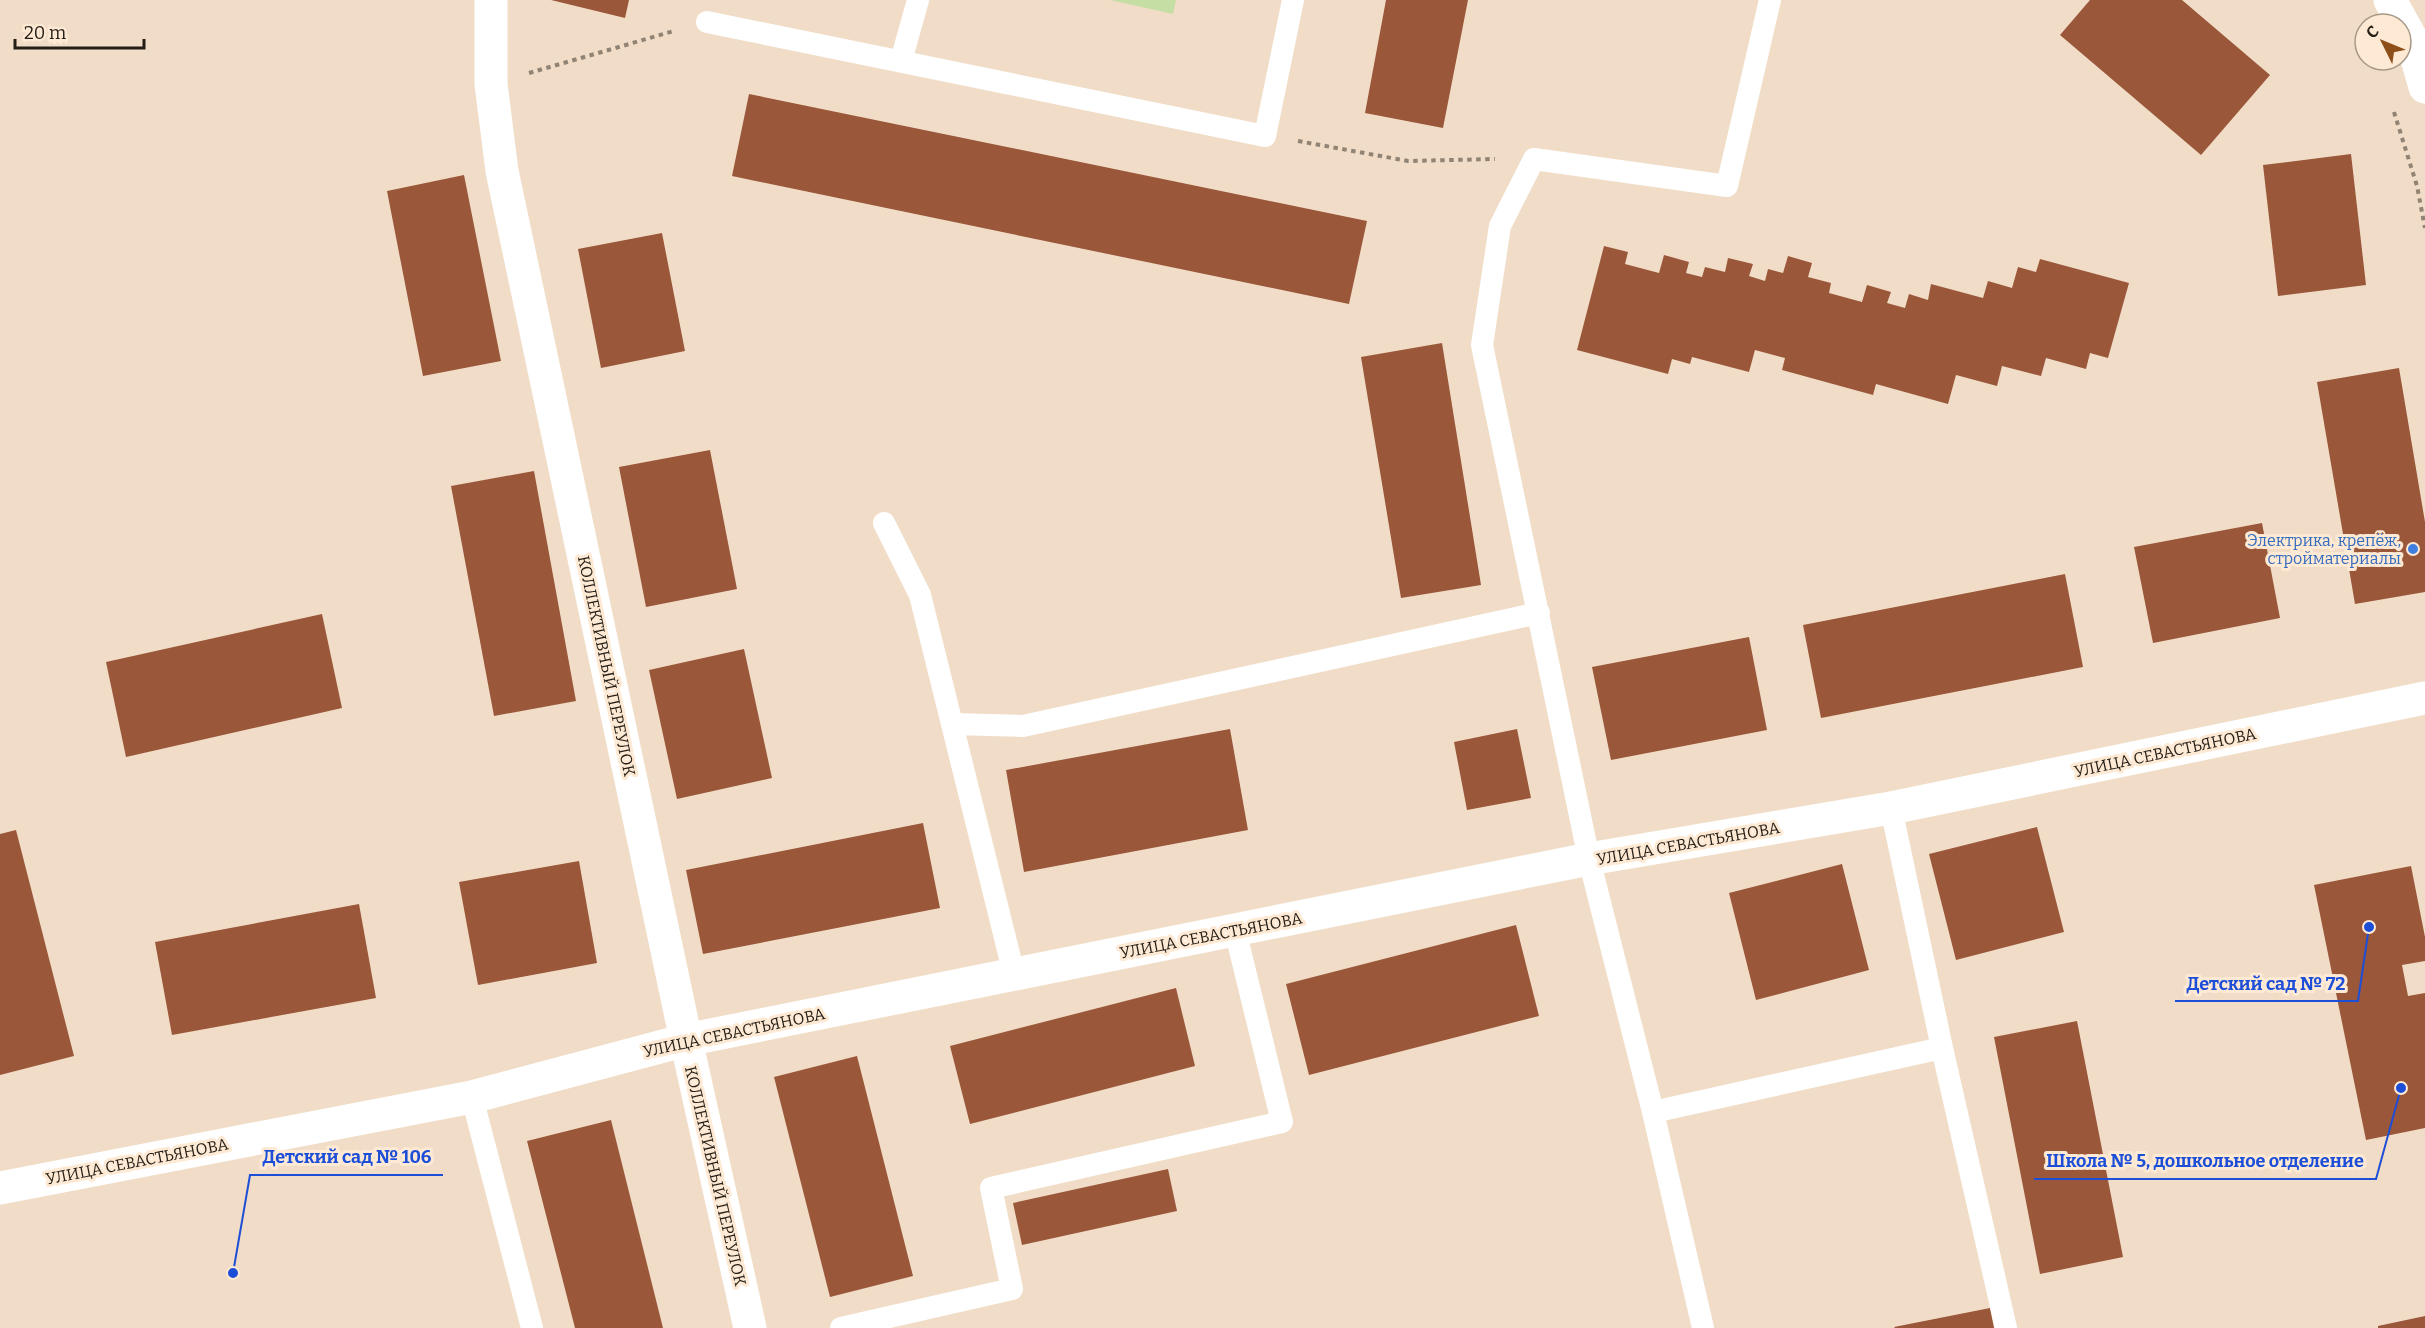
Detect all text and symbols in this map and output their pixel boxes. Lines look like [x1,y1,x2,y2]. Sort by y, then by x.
scale bar [15,12,144,50]
north arrow [2353,12,2413,72]
text: 20 m [24,22,66,44]
text: С [2362,22,2383,42]
place label: Электрика, крепёж, стройматериалы [2247,531,2401,568]
marker: Электрика, крепёж, стройматериалы [2406,542,2420,556]
street label: КОЛЛЕКТИВНЫЙ ПЕРЕУЛОК [574,554,640,779]
street label: УЛИЦА СЕВАСТЬЯНОВА [2072,724,2258,781]
street label: УЛИЦА СЕВАСТЬЯНОВА [1595,818,1782,869]
street label: УЛИЦА СЕВАСТЬЯНОВА [1118,908,1305,963]
callout: Детский сад № 72 [2175,965,2358,1001]
text: Детский сад № 72 [2187,973,2345,995]
street label: УЛИЦА СЕВАСТЬЯНОВА [641,1004,827,1061]
street label: КОЛЛЕКТИВНЫЙ ПЕРЕУЛОК [681,1064,751,1289]
street label: УЛИЦА СЕВАСТЬЯНОВА [44,1134,231,1189]
callout: Детский сад № 106 [250,1139,443,1175]
callout: Школа № 5, дошкольное отделение [2034,1143,2376,1179]
text: Детский сад № 106 [262,1146,432,1168]
text: Школа № 5, дошкольное отделение [2046,1150,2364,1172]

